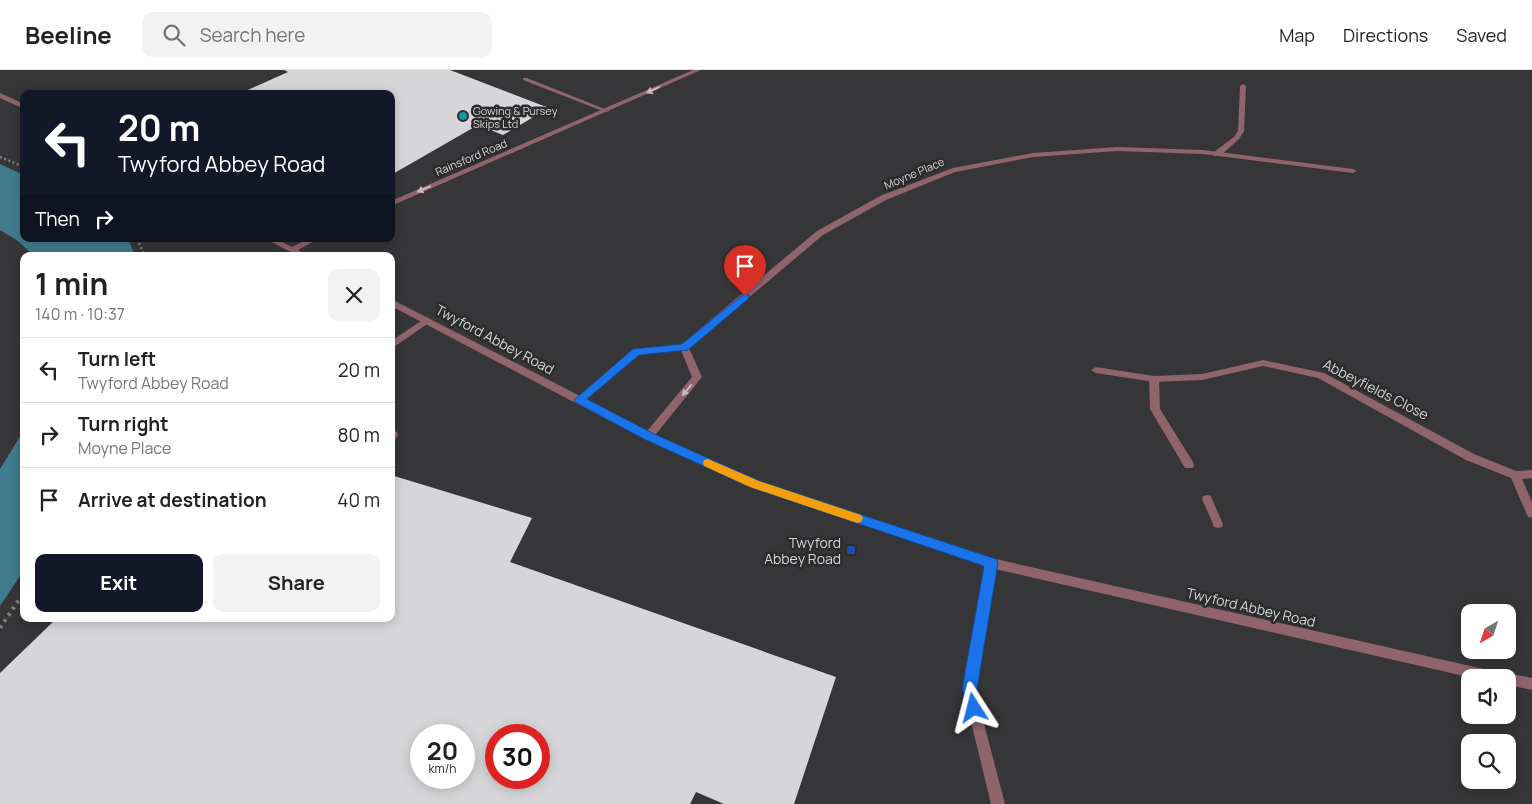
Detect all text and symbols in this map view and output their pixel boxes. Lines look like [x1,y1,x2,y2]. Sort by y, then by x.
search box [142,12,492,57]
text: Beeline [25,18,112,51]
icon: search [160,21,188,49]
text: Search here [200,22,305,48]
text: Map [1279,23,1315,47]
text: Directions [1343,23,1428,47]
text: Saved [1456,23,1507,47]
one-way arrow [646,86,660,94]
place label: Gowing & Pursey Skips Ltd [473,103,558,131]
text: 20 m [118,104,200,152]
icon: left [35,110,100,175]
marker: Gowing & Pursey Skips Ltd [457,110,469,122]
street label: Rainsford Road [433,135,509,179]
text: Twyford Abbey Road [118,149,325,179]
street label: Moyne Place [882,153,947,192]
one-way arrow [417,186,431,194]
icon: right [90,205,118,233]
text: Then [35,206,80,232]
pin [724,245,766,296]
icon: arrive [731,252,759,280]
text: 1 min [35,263,108,304]
button: close [328,269,380,321]
street label: Twyford Abbey Road [432,300,558,378]
text: 140 m · 10:37 [35,303,125,325]
text: Turn left [78,346,156,372]
street label: Abbeyfields Close [1320,354,1432,424]
icon: left [35,356,63,384]
text: 20 m [338,357,380,383]
text: Twyford Abbey Road [78,372,229,394]
one-way arrow [681,383,692,396]
text: Turn right [78,411,168,437]
icon: right [35,421,63,449]
text: 80 m [337,422,380,448]
text: Moyne Place [78,437,171,459]
icon: arrive [35,486,63,514]
text: Arrive at destination [78,487,267,513]
text: 40 m [337,487,380,513]
place label: Twyford Abbey Road [764,533,841,568]
marker: Twyford Abbey Road [845,544,857,556]
button: Exit [35,554,203,612]
button: Share [213,554,380,612]
street label: Twyford Abbey Road [1185,583,1317,631]
north arrow [1461,604,1516,659]
map controls [1461,604,1516,789]
button: sound [1461,669,1516,724]
position arrow [947,681,999,733]
speed limit sign: 30 [485,724,550,789]
text: 20 [427,733,458,768]
button: search [1461,734,1516,789]
text: km/h [429,760,456,777]

